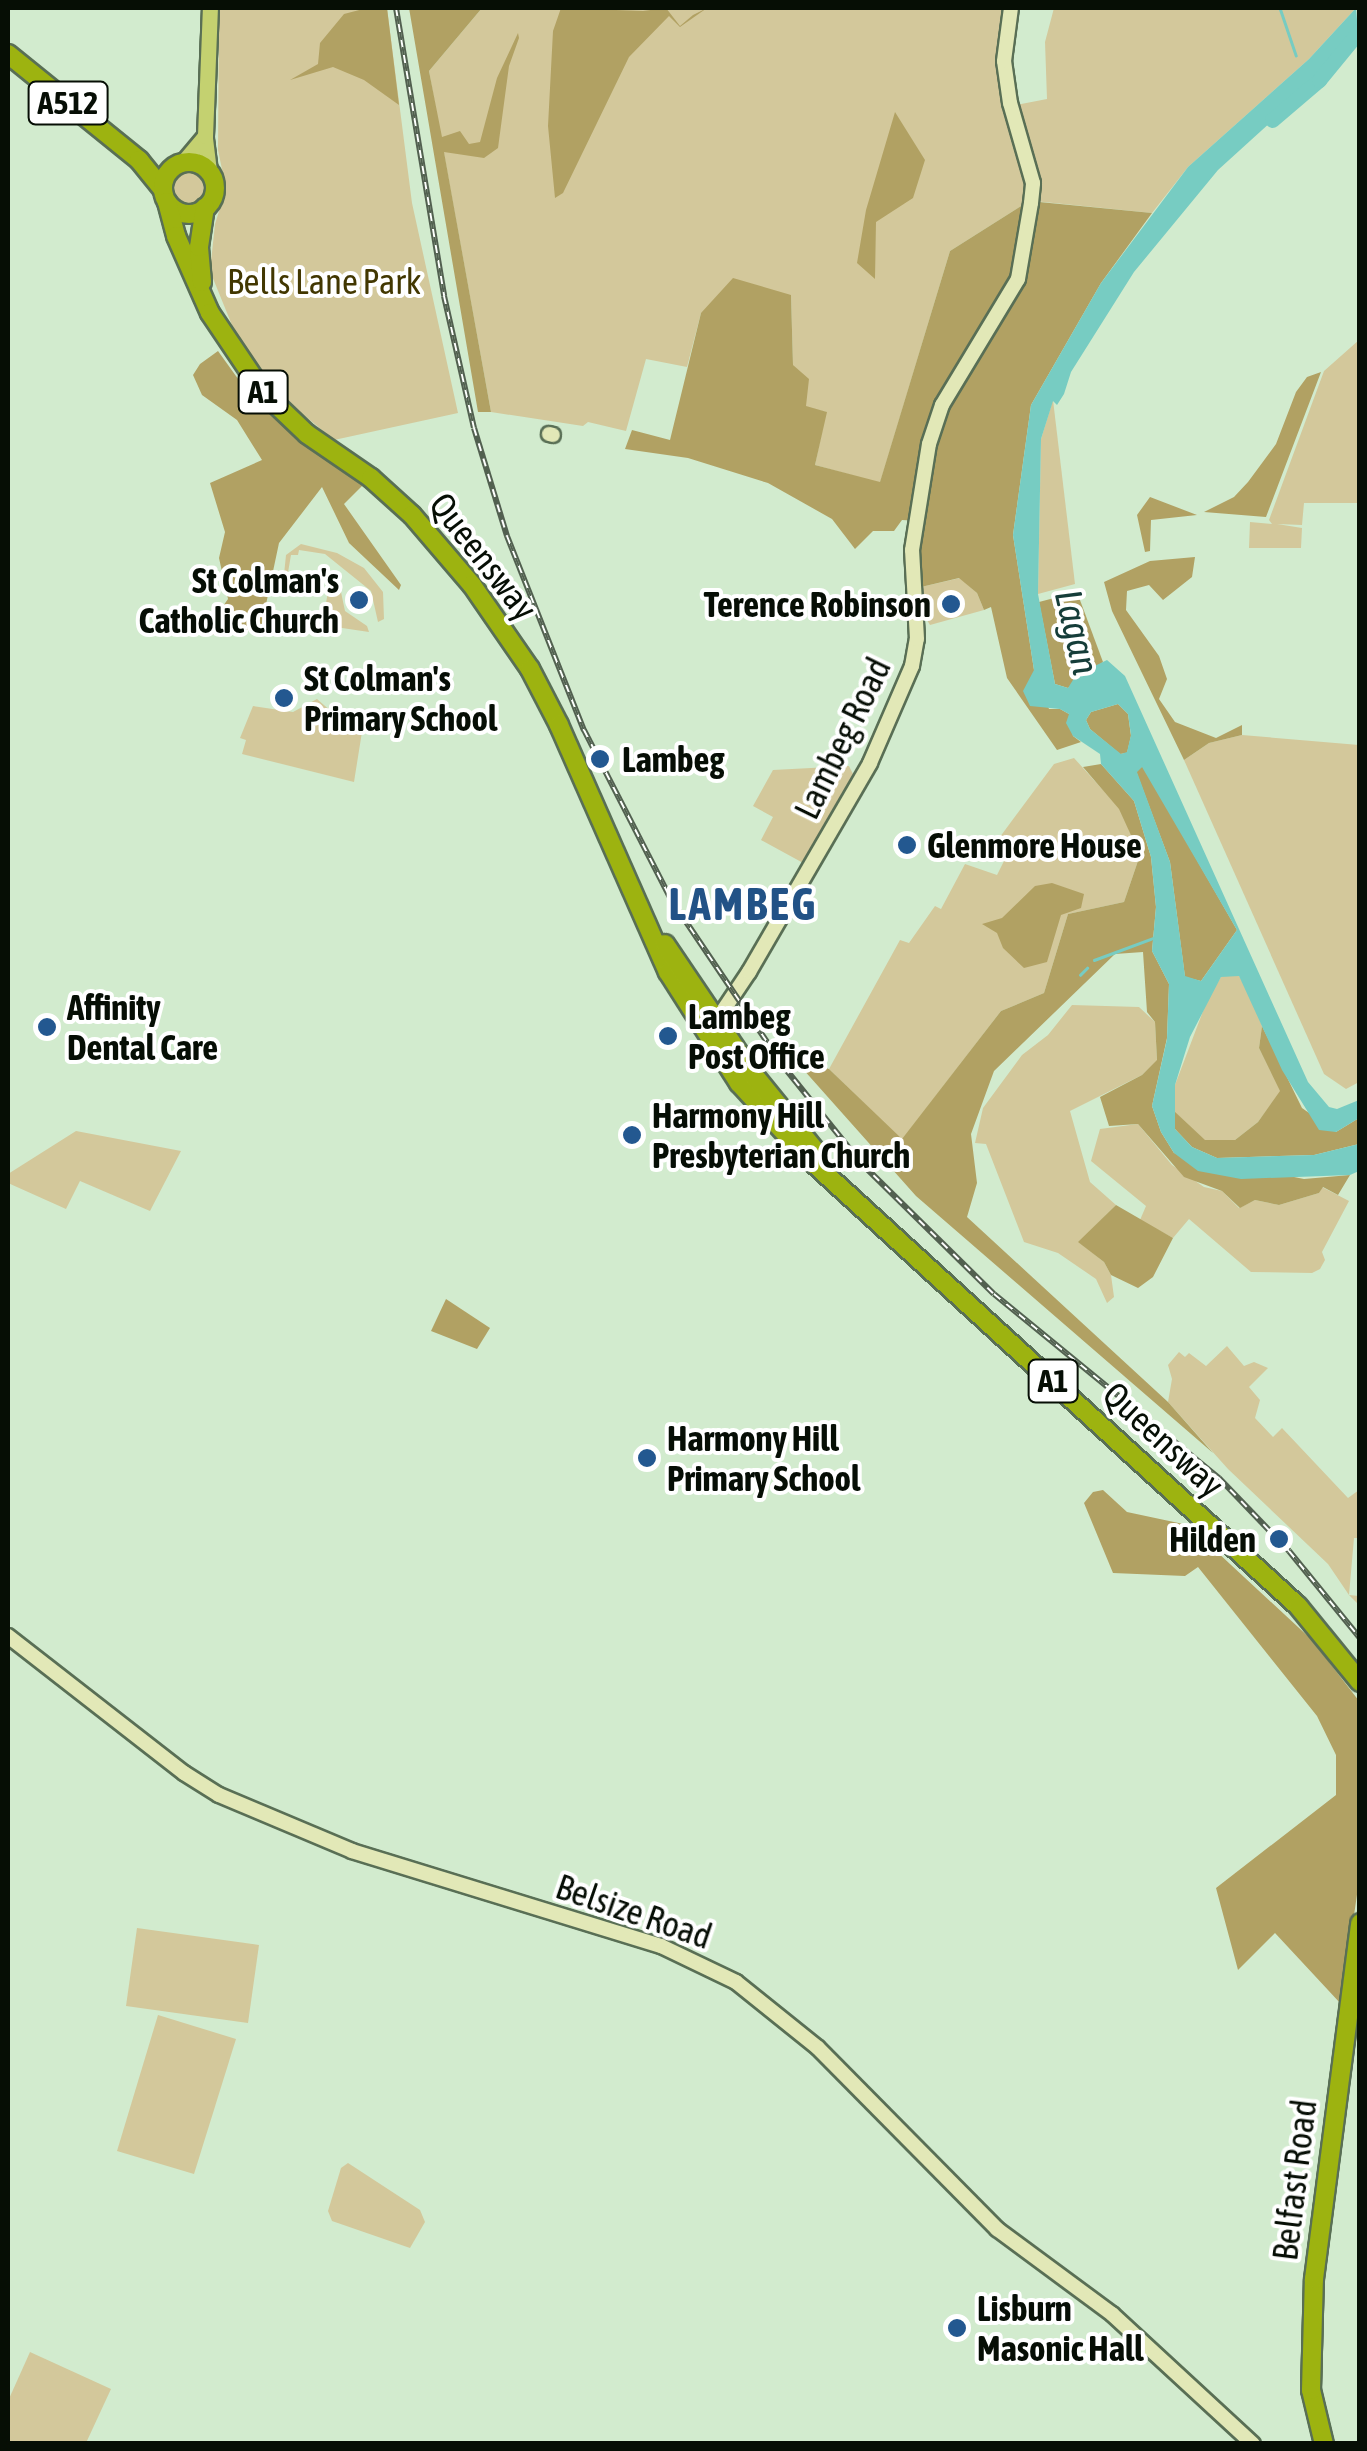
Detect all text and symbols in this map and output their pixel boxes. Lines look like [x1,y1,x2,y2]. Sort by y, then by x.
road number: A512 [26,76,110,130]
park label: Bells Lane Park [227,260,421,302]
road number: A1 [236,365,290,419]
street label: Queensway [421,484,547,628]
place label: St Colman's Catholic Church [139,559,339,641]
place label: Terence Robinson [704,583,931,625]
water label: Lagan [1045,585,1109,679]
marker: St Colman's Catholic Church [348,589,370,611]
marker: Terence Robinson [940,593,962,615]
street label: Lambeg Road [785,651,899,825]
place label: St Colman's Primary School [304,657,497,739]
marker: St Colman's Primary School [273,687,295,709]
place label: Lambeg [622,738,725,780]
marker: Lambeg [587,746,613,772]
place label: Glenmore House [927,824,1142,866]
marker: Glenmore House [896,834,918,856]
district label: LAMBEG [669,878,817,932]
place label: Affinity Dental Care [67,986,218,1068]
place label: Lambeg Post Office [688,995,825,1077]
marker: Affinity Dental Care [36,1016,58,1038]
marker: Lambeg Post Office [657,1025,679,1047]
place label: Harmony Hill Presbyterian Church [652,1094,910,1176]
marker: Harmony Hill Presbyterian Church [621,1124,643,1146]
road number: A1 [1026,1354,1080,1408]
street label: Queensway [1095,1373,1233,1505]
place label: Harmony Hill Primary School [667,1417,860,1499]
marker: Harmony Hill Primary School [636,1447,658,1469]
place label: Hilden [1169,1518,1256,1560]
marker: Hilden [1266,1526,1292,1552]
street label: Belsize Road [551,1865,717,1957]
street label: Belfast Road [1263,2097,1325,2263]
place label: Lisburn Masonic Hall [977,2287,1143,2369]
marker: Lisburn Masonic Hall [946,2317,968,2339]

